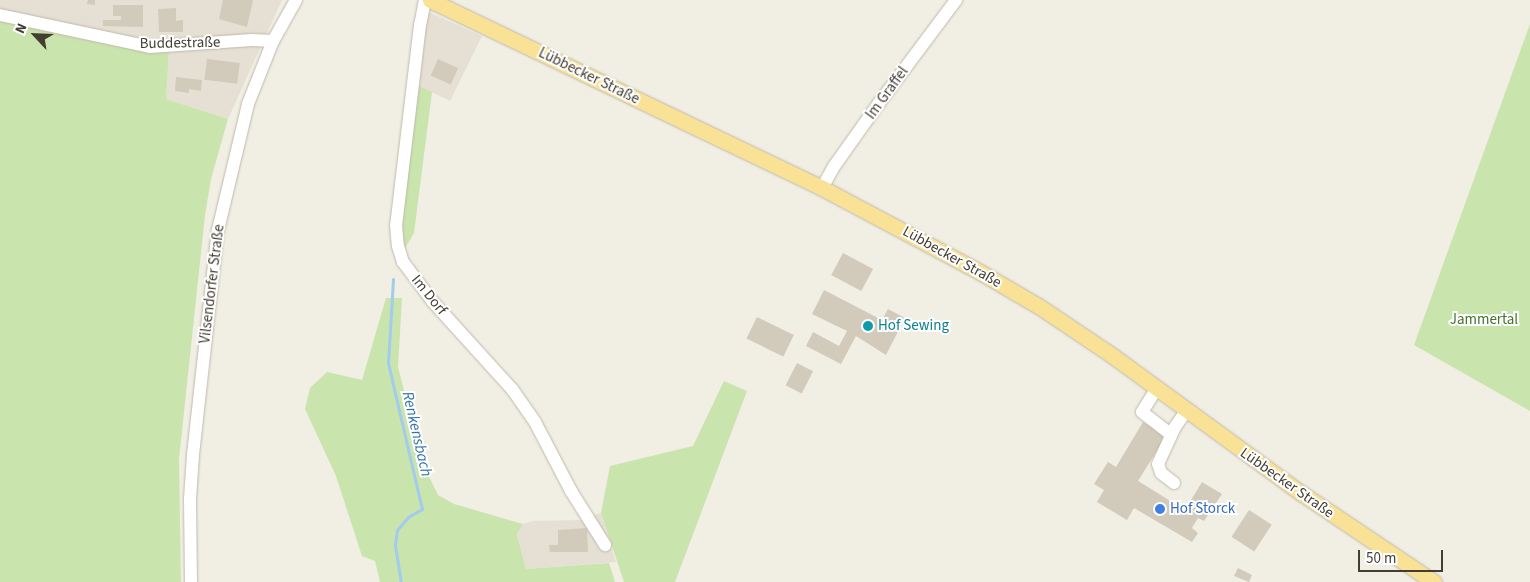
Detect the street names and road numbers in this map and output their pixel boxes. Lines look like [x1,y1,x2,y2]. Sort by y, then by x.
street label: Buddestraße [140,33,220,53]
street label: Lübbecker Straße [536,44,642,108]
street label: Im Graffel [862,63,912,123]
street label: Lübbecker Straße [899,222,1005,292]
street label: Vilsendorfer Straße [196,223,228,345]
street label: Im Dorf [407,271,451,319]
street label: Lübbecker Straße [1237,444,1337,522]

